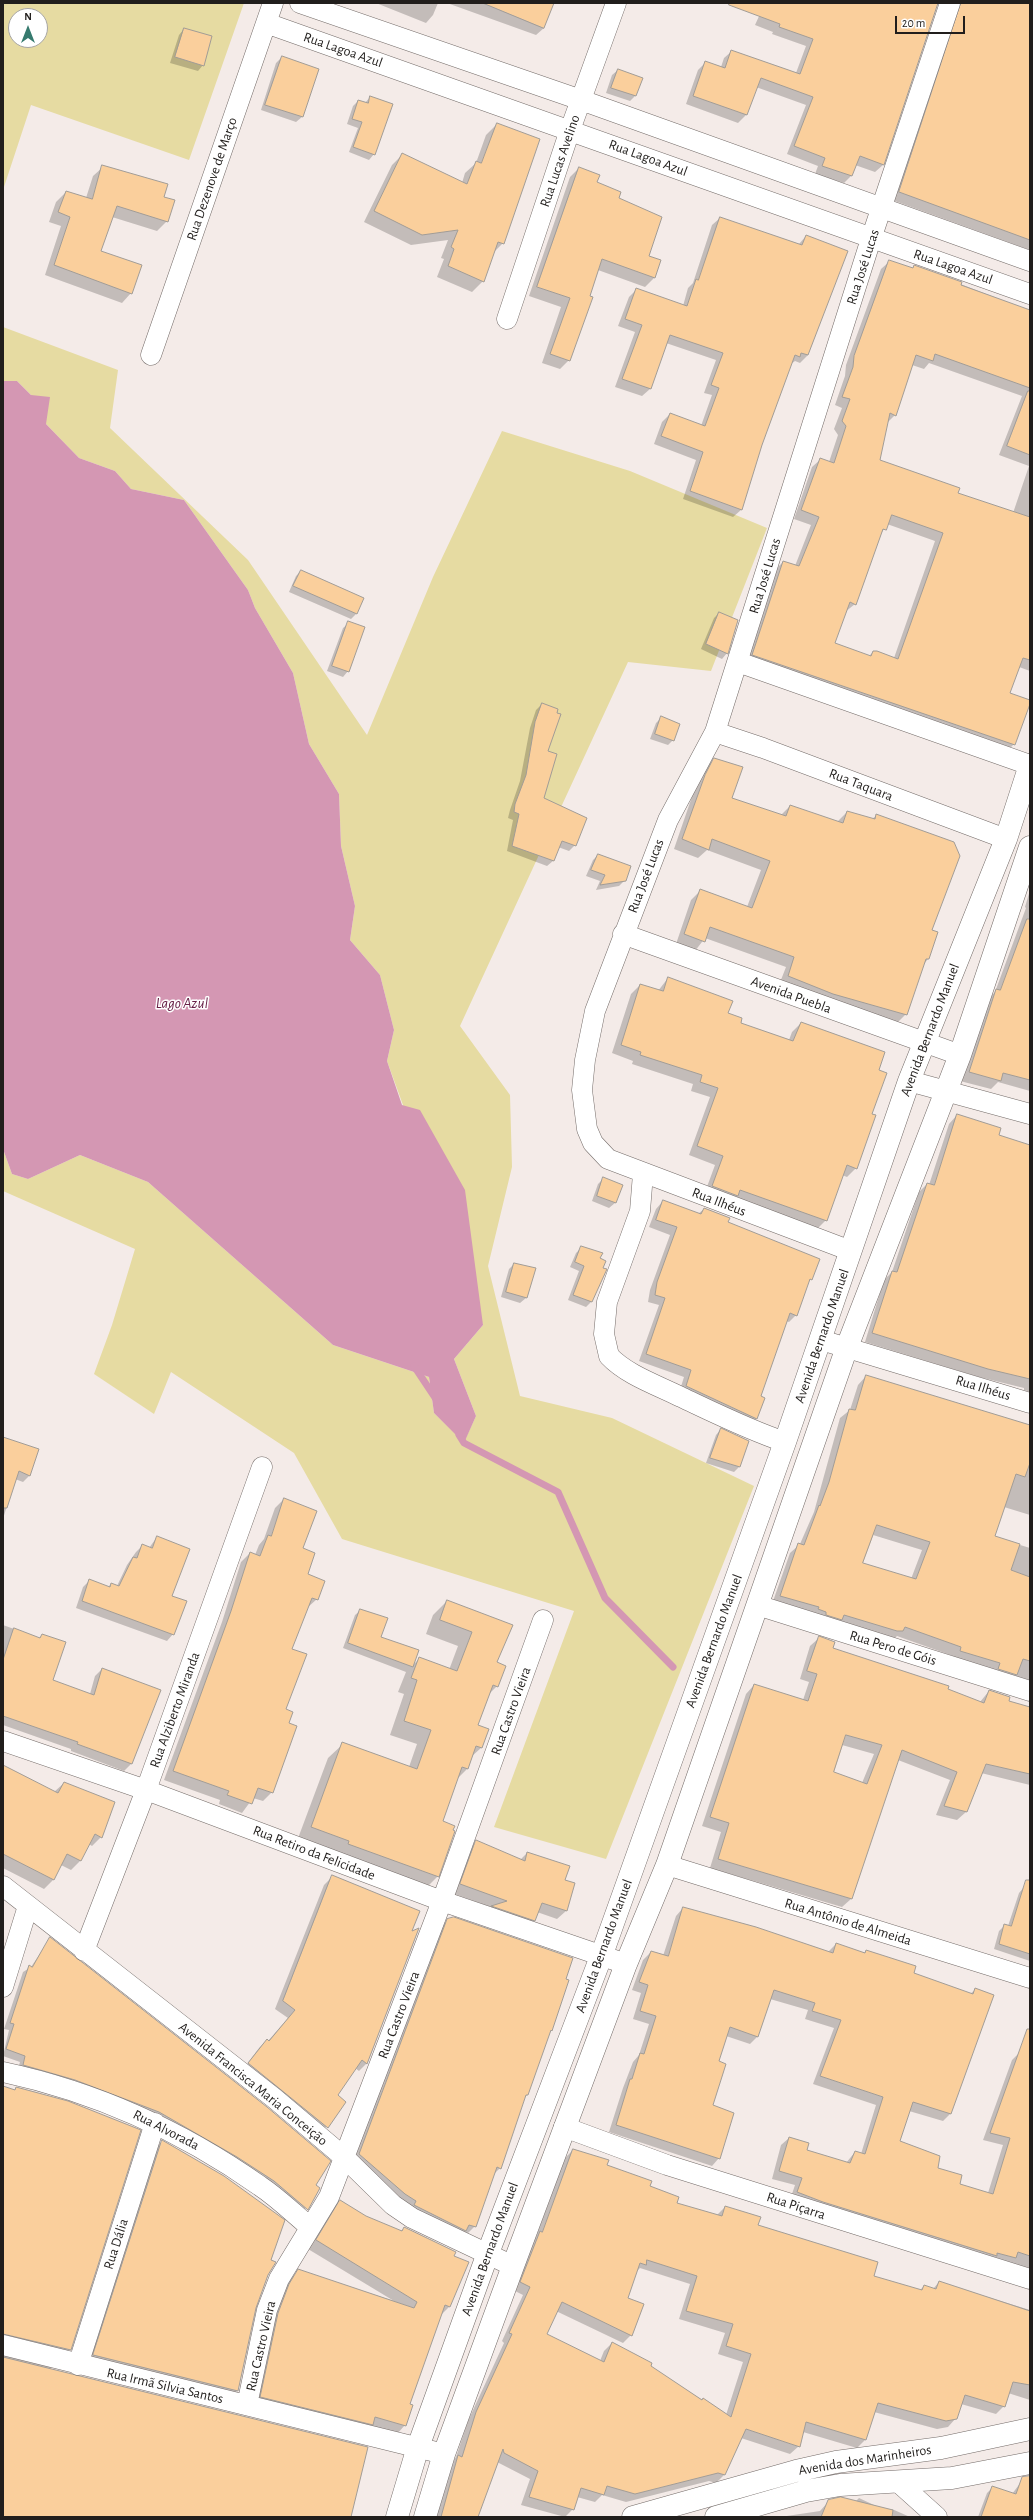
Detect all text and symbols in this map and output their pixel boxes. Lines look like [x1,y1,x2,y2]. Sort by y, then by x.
north arrow [8,8,48,48]
scale bar [897,8,967,34]
text: N [24,11,32,22]
text: 20 m [902,17,925,29]
street label: Rua Lagoa Azul [301,29,385,71]
street label: Rua Lucas Avelino [536,113,584,209]
street label: Rua Dezenove de Março [183,115,241,243]
street label: Rua Lagoa Azul [606,136,690,180]
street label: Rua José Lucas [843,227,883,307]
street label: Rua Lagoa Azul [911,246,995,288]
street label: Rua José Lucas [746,536,784,616]
street label: Rua Taquara [827,765,895,805]
street label: Rua José Lucas [624,837,668,915]
street label: Avenida Bernardo Manuel [897,961,963,1099]
street label: Avenida Puebla [748,973,834,1017]
water label: Lago Azul [156,994,208,1012]
street label: Rua Ilhéus [690,1184,748,1220]
street label: Avenida Bernardo Manuel [791,1267,853,1405]
street label: Rua Ilhéus [953,1372,1013,1404]
street label: Avenida Bernardo Manuel [682,1572,746,1710]
street label: Rua Pero de Góis [848,1627,938,1669]
street label: Rua Alziberto Miranda [146,1650,204,1770]
street label: Rua Castro Vieira [487,1665,535,1757]
street label: Rua Retiro da Felicidade [250,1822,378,1884]
street label: Avenida Bernardo Manuel [572,1877,636,2015]
street label: Rua Antônio de Almeida [783,1895,913,1949]
street label: Rua Castro Vieira [375,1969,423,2061]
street label: Avenida Francisca Maria Conceição [175,2019,331,2149]
street label: Rua Alvorada [130,2106,202,2154]
street label: Avenida Bernardo Manuel [458,2180,522,2318]
street label: Rua Piçarra [764,2189,828,2223]
street label: Rua Dália [100,2217,132,2271]
street label: Rua Castro Vieira [242,2299,280,2393]
street label: Rua Irmã Silvia Santos [105,2364,225,2408]
street label: Avenida dos Marinheiros [797,2441,933,2479]

